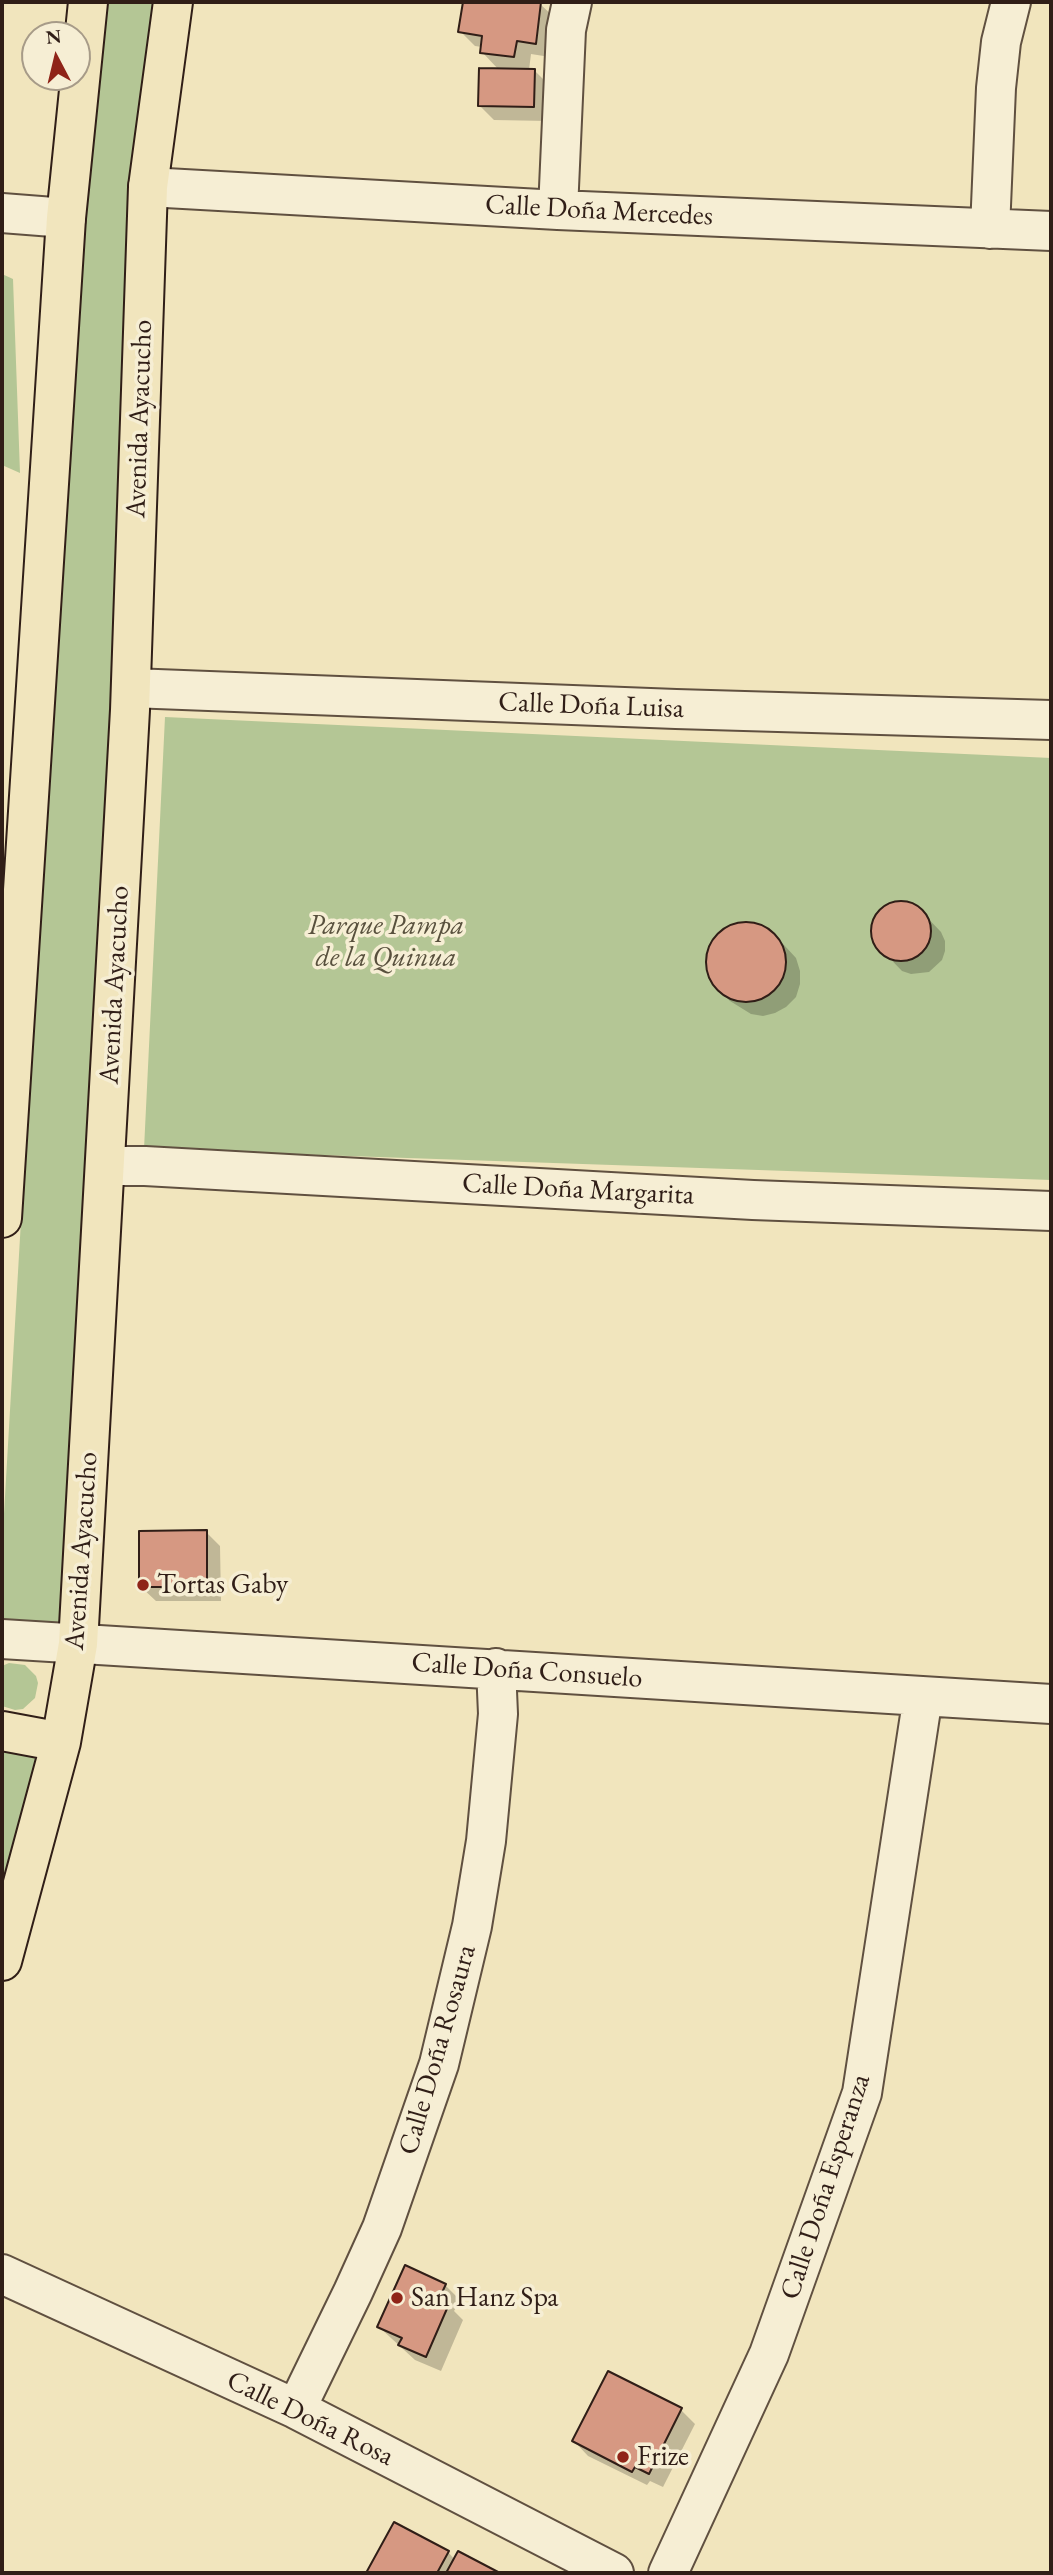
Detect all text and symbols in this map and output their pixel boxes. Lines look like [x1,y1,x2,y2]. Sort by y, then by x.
north arrow [21,21,91,91]
text: N [44,23,63,50]
street label: Calle Doña Mercedes [484,188,714,234]
street label: Avenida Ayacucho [120,319,160,519]
street label: Calle Doña Luisa [498,686,684,726]
street label: Avenida Ayacucho [93,885,137,1085]
park label: Parque Pampa de la Quinua [308,909,464,975]
street label: Calle Doña Margarita [461,1167,695,1213]
street label: Avenida Ayacucho [58,1451,106,1651]
place label: Tortas Gaby [157,1568,288,1602]
marker: Tortas Gaby [135,1577,151,1593]
street label: Calle Doña Consuelo [410,1646,644,1696]
street label: Calle Doña Rosaura [392,1941,484,2159]
street label: Calle Doña Esperanza [774,2070,878,2304]
place label: San Hanz Spa [411,2281,559,2315]
marker: San Hanz Spa [389,2290,405,2306]
street label: Calle Doña Rosa [221,2364,399,2474]
place label: Frize [637,2440,689,2474]
marker: Frize [615,2449,631,2465]

